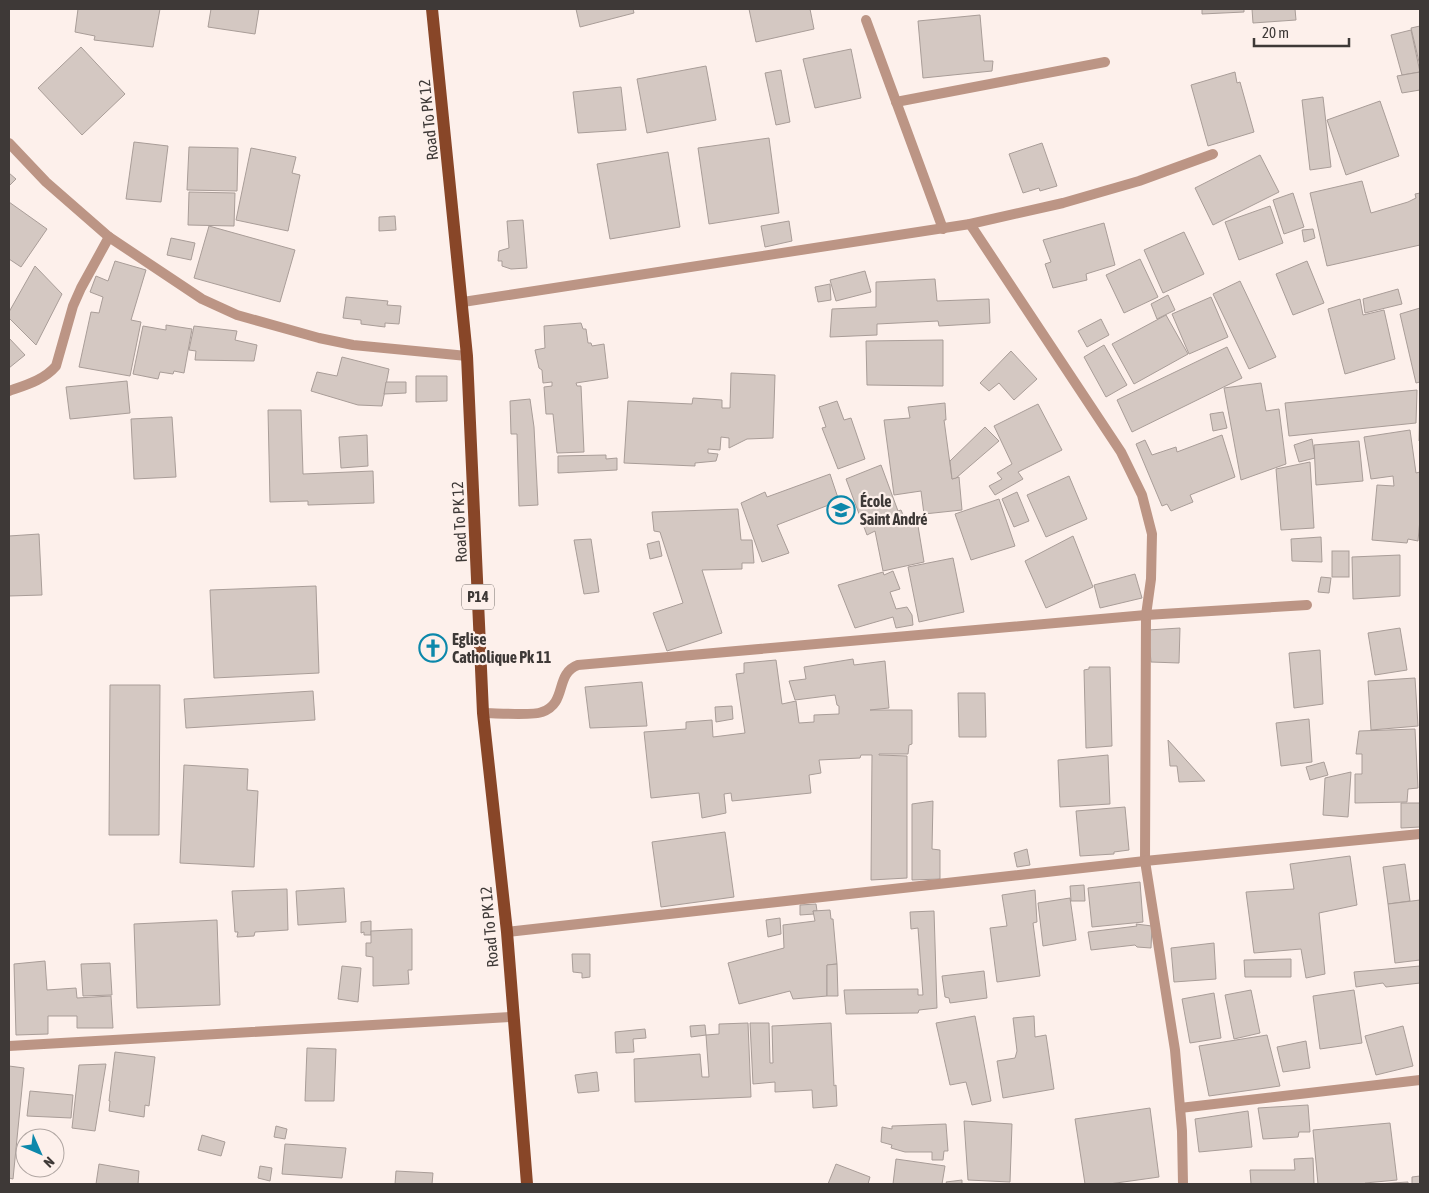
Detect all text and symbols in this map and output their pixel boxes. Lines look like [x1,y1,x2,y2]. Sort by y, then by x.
scale bar [1254,15,1349,47]
text: 20 m [1262,24,1289,41]
street label: Road To PK 12 [415,79,441,161]
street label: Road To PK 12 [448,481,470,563]
place label: École Saint André [860,492,928,528]
school or university icon: École Saint André [826,495,856,525]
road number: P14 [462,584,494,610]
place label: Eglise Catholique Pk 11 [452,630,552,666]
church icon: Eglise Catholique Pk 11 [418,633,448,663]
street label: Road To PK 12 [476,886,502,968]
north arrow [15,1128,65,1178]
text: N [41,1154,58,1171]

